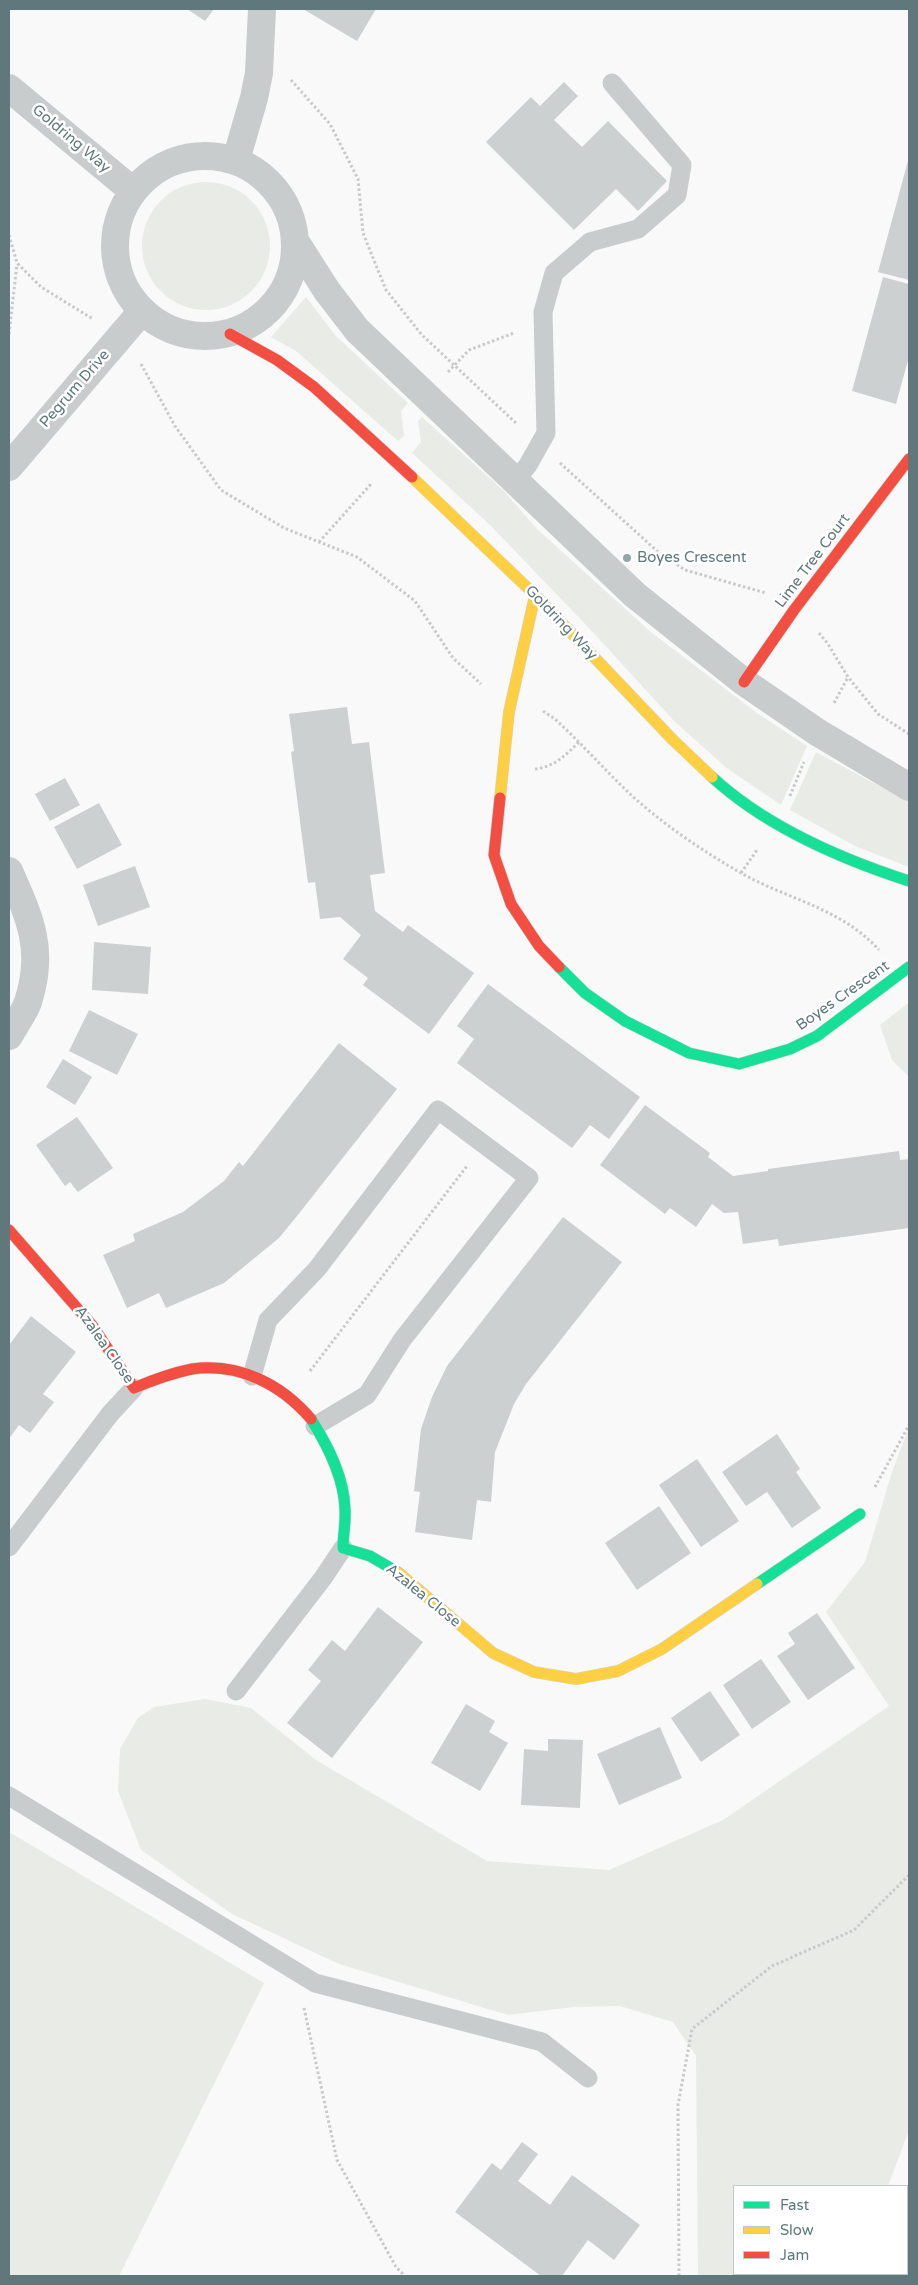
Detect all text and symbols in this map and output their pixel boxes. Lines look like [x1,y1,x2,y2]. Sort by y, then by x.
street label: Goldring Way [28,101,114,177]
street label: Pegrum Drive [36,346,114,432]
street label: Lime Tree Court [772,510,854,612]
place label: Boyes Crescent [637,549,747,567]
marker: Boyes Crescent [621,552,633,564]
street label: Goldring Way [521,582,601,664]
street label: Boyes Crescent [793,957,893,1035]
street label: Azalea Close [71,1303,137,1387]
street label: Azalea Close [382,1560,464,1632]
legend [733,2185,908,2275]
text: Fast [780,2196,809,2214]
text: Slow [780,2221,814,2239]
text: Jam [780,2246,809,2264]

